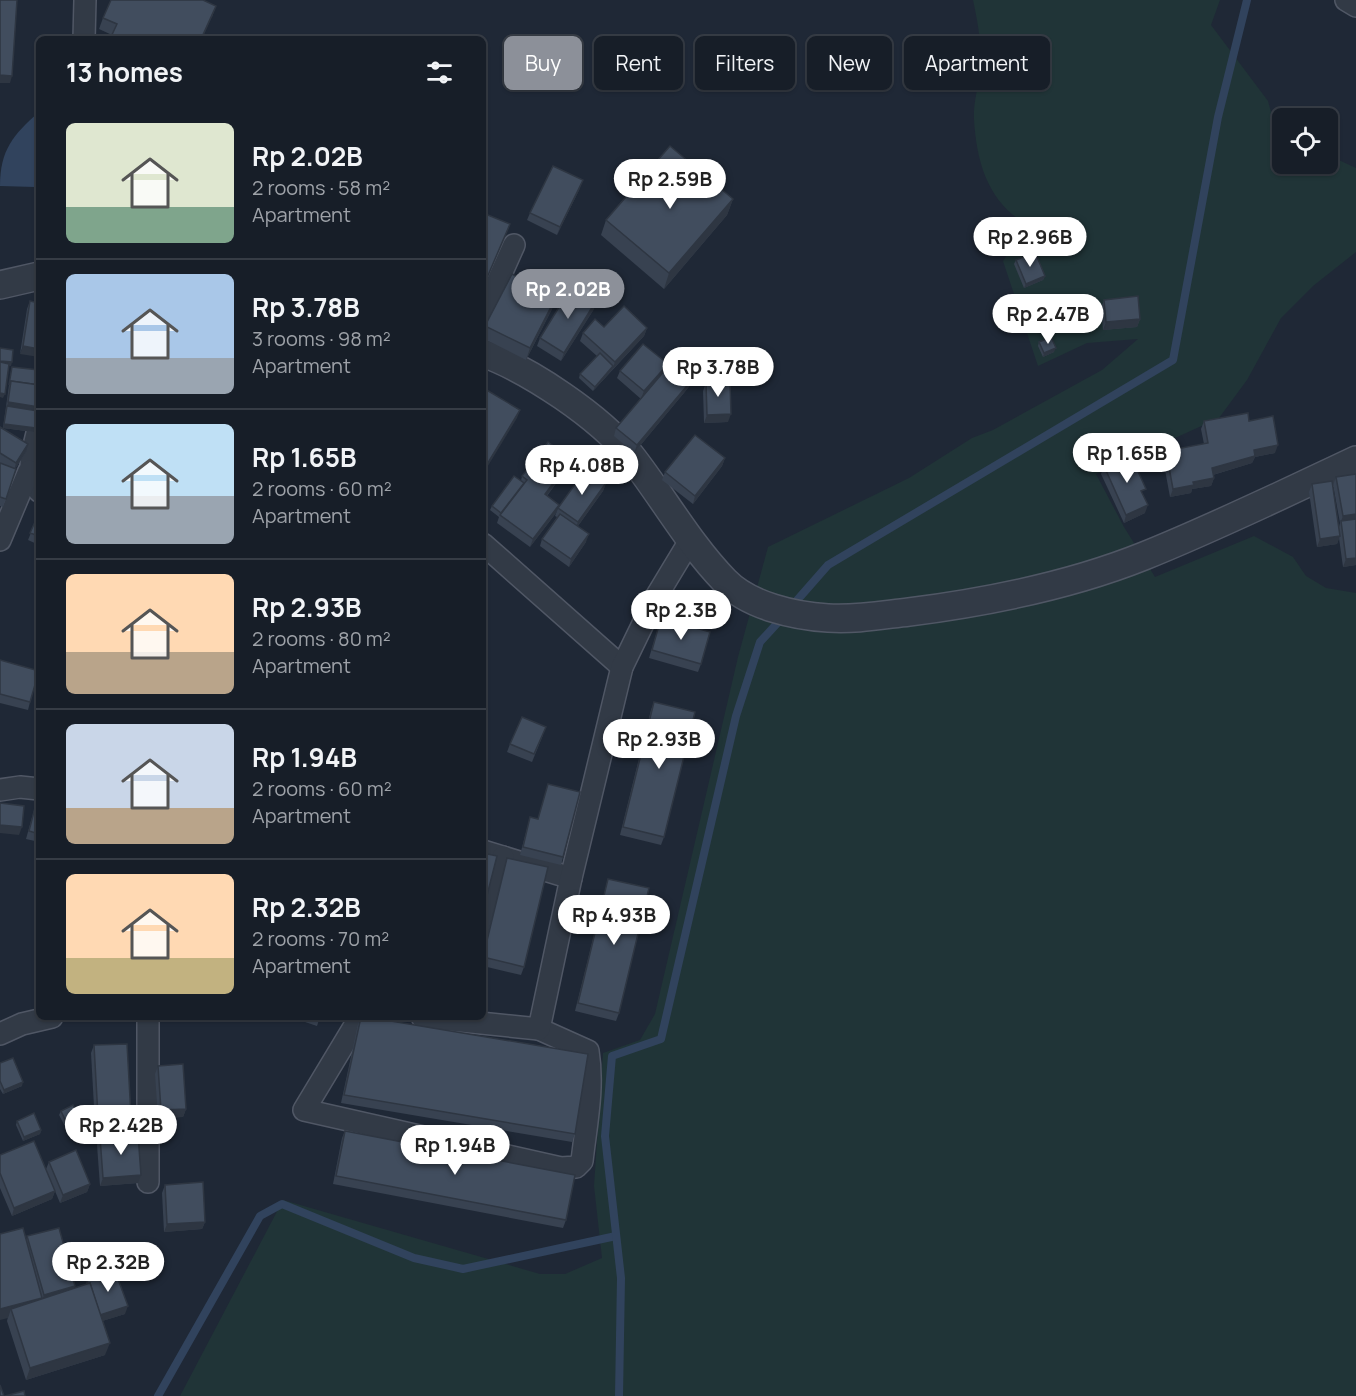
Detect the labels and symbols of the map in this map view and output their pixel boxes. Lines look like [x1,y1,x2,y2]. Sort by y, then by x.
pin: Rp 2.59B [608,159,732,210]
pin: Rp 2.96B [968,217,1092,268]
pin: Rp 2.02B [506,269,630,320]
pin: Rp 2.47B [986,294,1110,345]
pin: Rp 3.78B [656,347,780,398]
pin: Rp 1.65B [1065,433,1189,484]
pin: Rp 4.08B [520,445,644,496]
pin: Rp 2.3B [626,590,736,641]
pin: Rp 2.93B [597,719,721,770]
pin: Rp 4.93B [552,895,676,946]
pin: Rp 2.42B [59,1105,183,1156]
pin: Rp 1.94B [393,1125,517,1176]
pin: Rp 2.32B [46,1242,170,1293]

